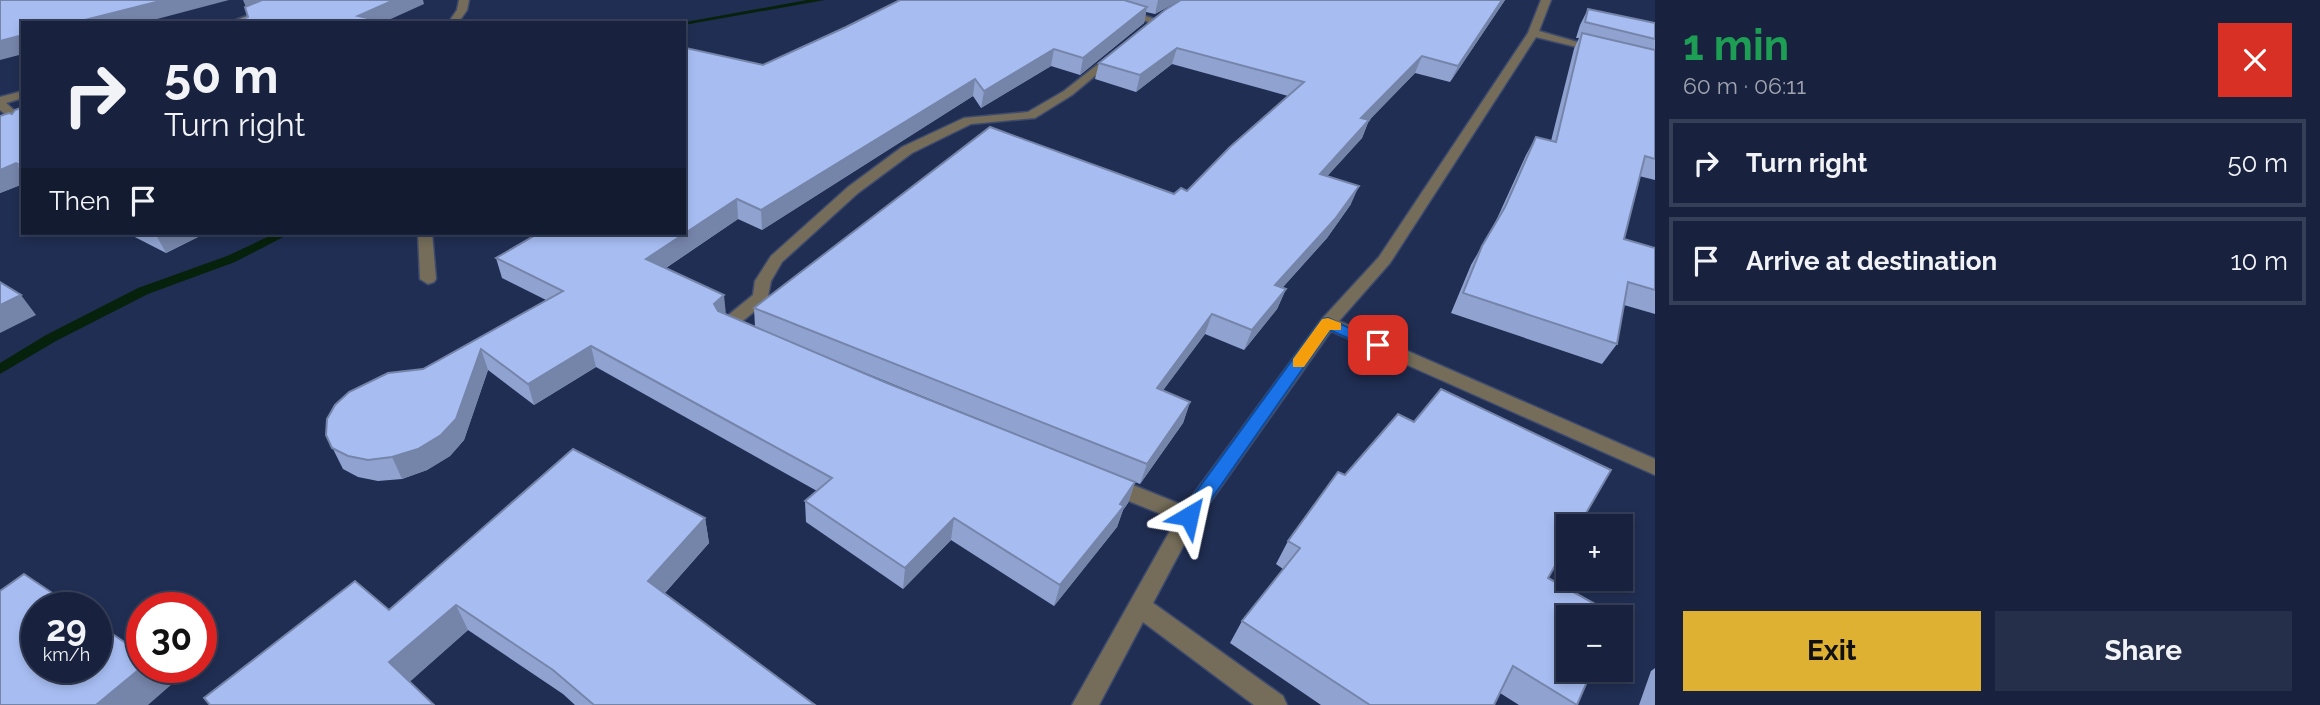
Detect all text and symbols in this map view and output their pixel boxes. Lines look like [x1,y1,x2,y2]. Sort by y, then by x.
text: 1 min [1683,21,1789,70]
button: close [2218,23,2292,97]
text: 50 m [164,47,279,104]
icon: right [49,49,140,140]
text: 60 m · 06:11 [1683,72,1806,99]
text: Turn right [164,106,305,143]
icon: right [1687,144,1725,182]
text: Turn right [1746,148,1867,178]
text: 50 m [2227,148,2288,178]
icon: arrive [124,182,162,220]
text: Then [49,186,110,216]
icon: arrive [1687,242,1725,280]
text: Arrive at destination [1746,246,1997,276]
text: 10 m [2230,246,2288,276]
pin [1348,315,1408,375]
icon: arrive [1359,326,1397,364]
position arrow [1152,479,1226,553]
map controls [1556,514,1633,682]
button: + [1556,514,1633,591]
speed limit sign: 30 [126,592,217,683]
button: − [1556,605,1633,682]
text: 29 [46,608,87,649]
button: Exit [1683,611,1981,691]
button: Share [1995,611,2292,691]
text: km/h [43,644,90,665]

